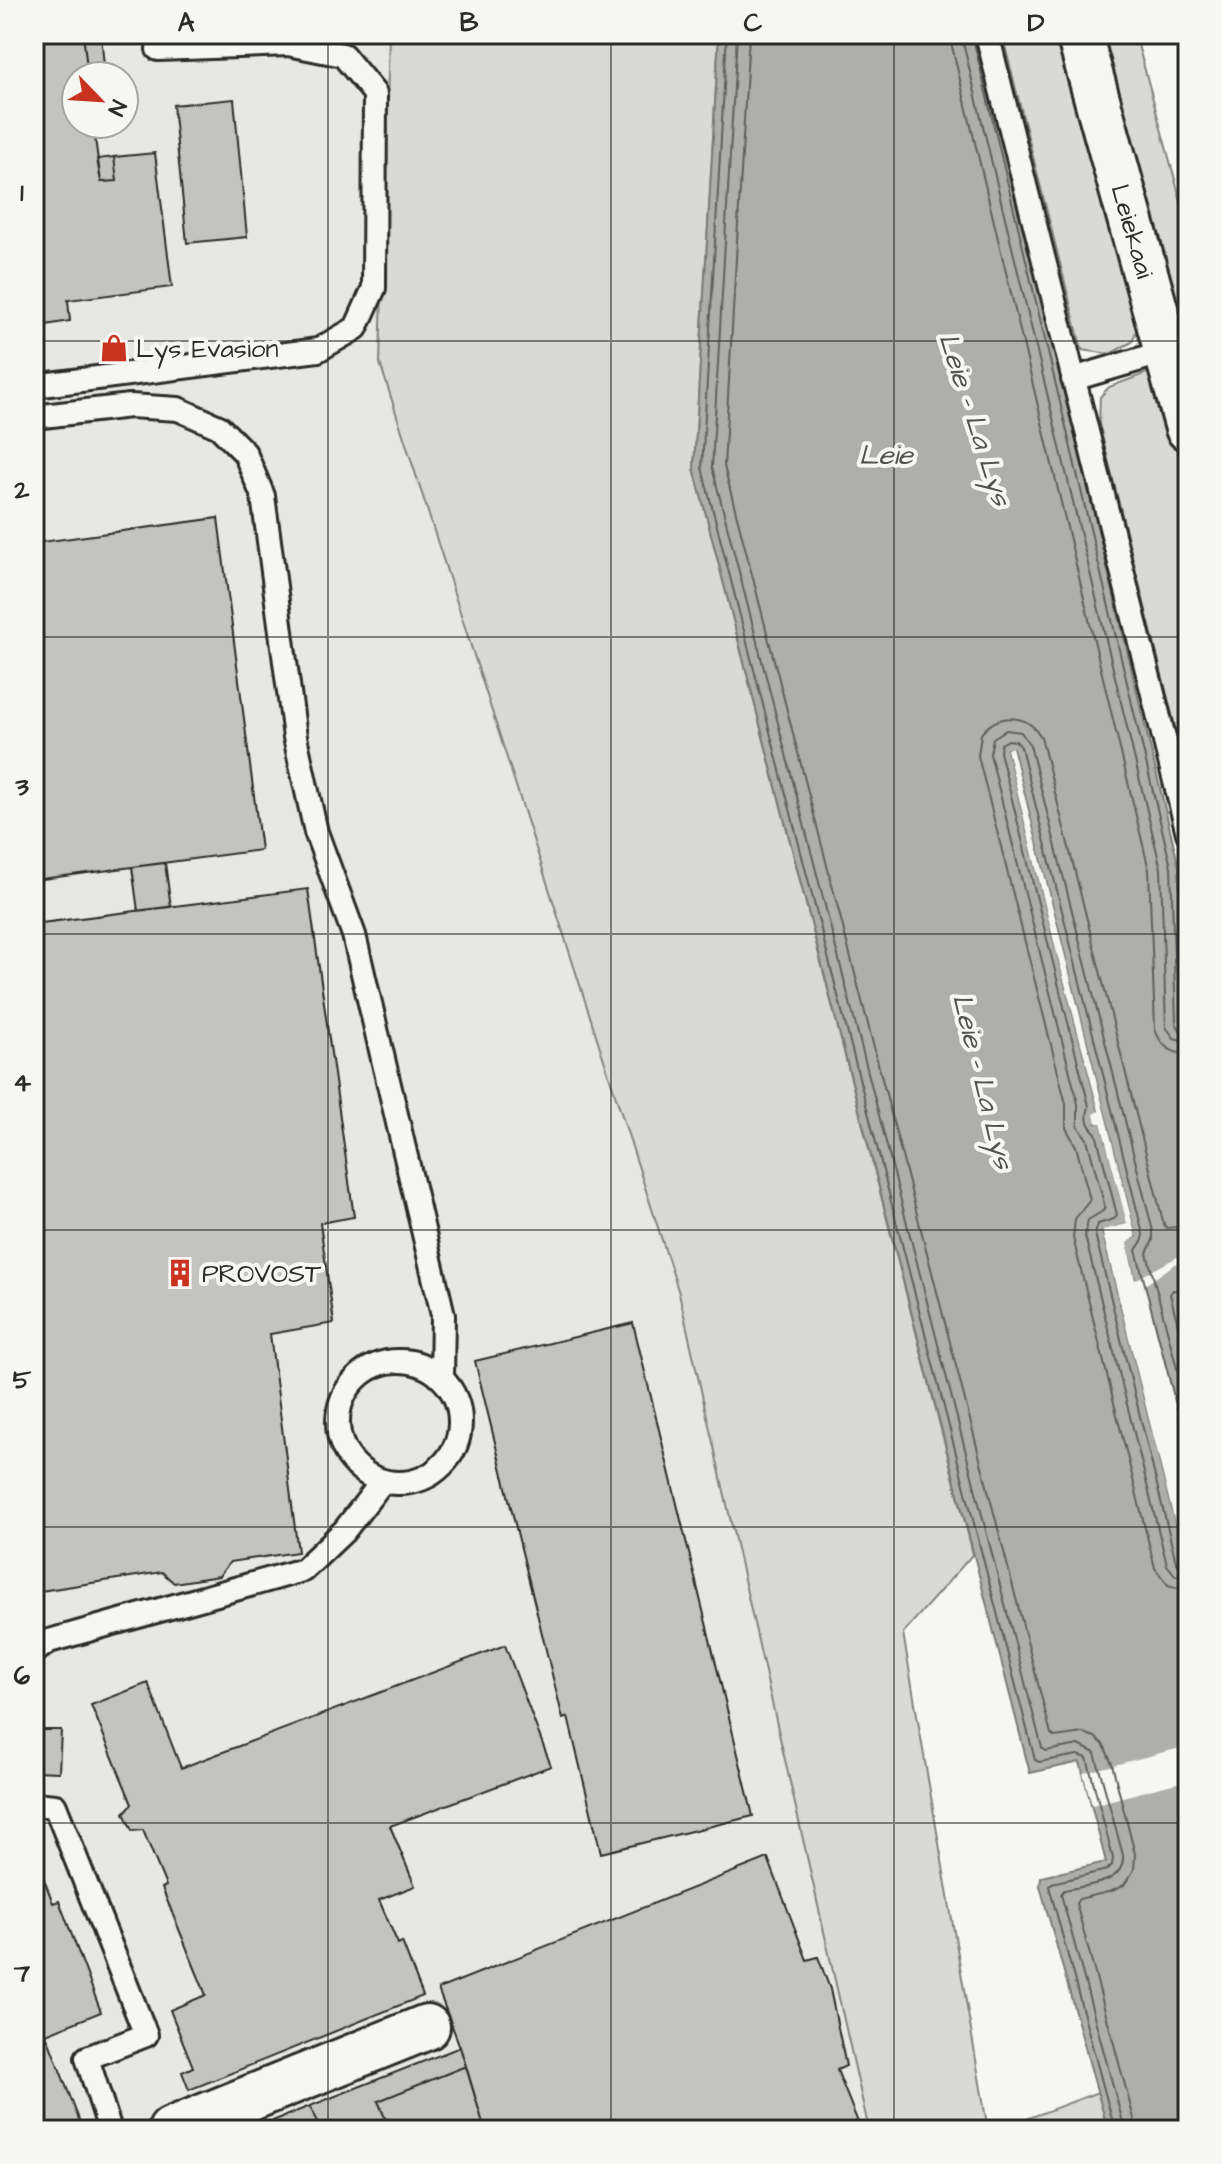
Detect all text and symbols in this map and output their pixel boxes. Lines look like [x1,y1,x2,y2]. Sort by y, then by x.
text: A [178,5,195,41]
text: B [460,5,479,41]
text: C [744,5,763,41]
text: D [1028,5,1045,41]
north arrow [60,60,140,140]
text: N [100,95,134,121]
text: 1 [20,175,24,211]
street label: Leiekaai [1101,180,1163,283]
water label: Leie - La Lys [927,328,1021,513]
place label: Lys Evasion [136,331,278,369]
shop icon: Lys Evasion [99,333,129,363]
water label: Leie [859,436,915,475]
text: 2 [14,472,30,508]
text: 3 [14,769,29,805]
water label: Leie - La Lys [941,990,1024,1175]
text: 4 [13,1065,31,1101]
place label: PROVOST [202,1256,322,1292]
building icon: PROVOST [165,1258,195,1288]
text: 5 [13,1362,32,1398]
text: 6 [14,1658,31,1694]
text: 7 [13,1955,30,1991]

